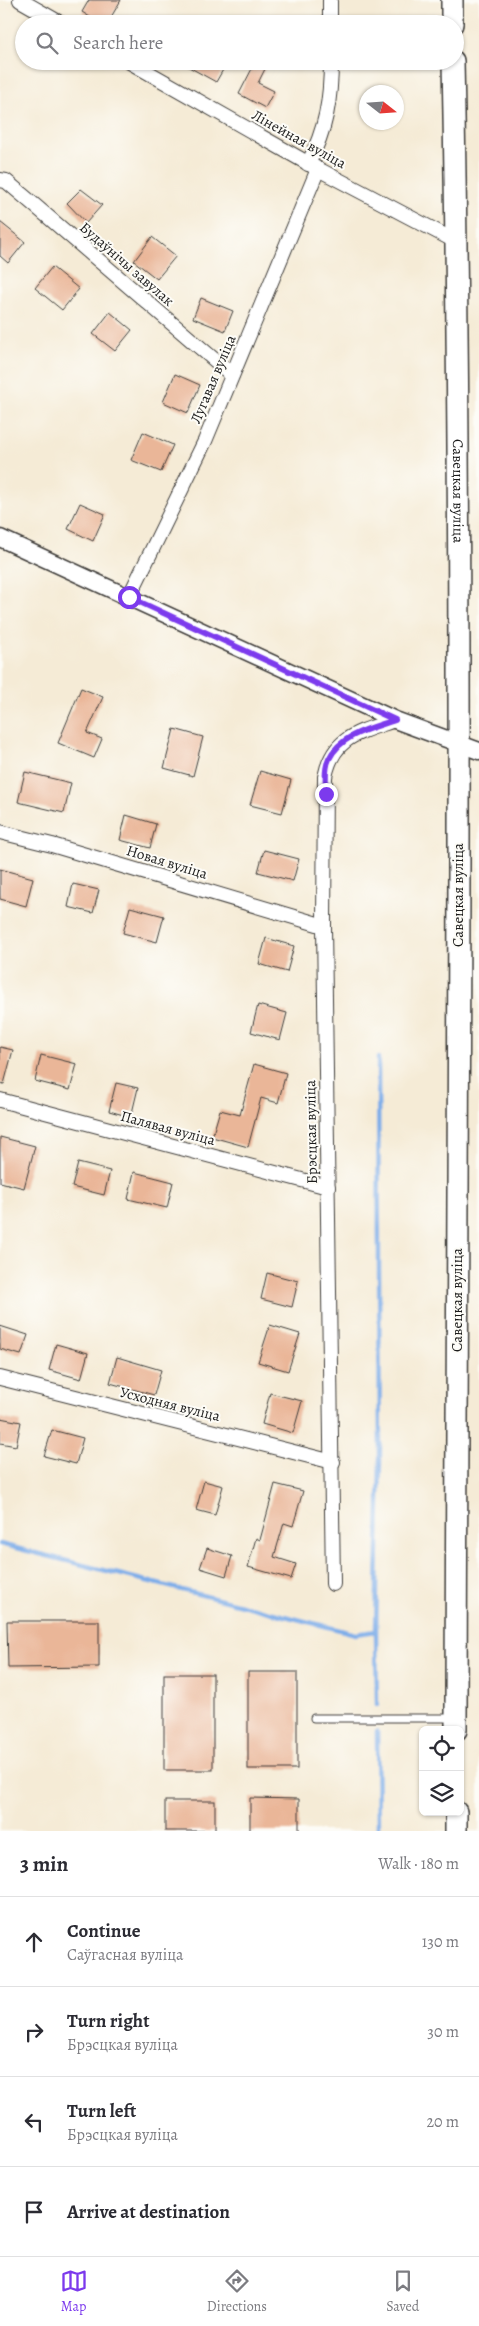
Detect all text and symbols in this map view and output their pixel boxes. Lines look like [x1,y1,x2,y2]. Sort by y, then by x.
search box [15,15,464,70]
icon: search [33,29,61,57]
text: Search here [73,30,163,56]
north arrow [359,85,404,130]
street label: Лінейная вуліца [248,105,350,173]
street label: Будаўнічы завулак [76,217,179,311]
street label: Лугавая вуліца [185,332,241,426]
street label: Савецкая вуліца [448,439,469,543]
route start [118,586,141,609]
route end [315,783,338,806]
street label: Новая вуліца [124,840,210,884]
street label: Савецкая вуліца [448,843,468,947]
street label: Брэсцкая вуліца [300,1080,322,1184]
street label: Палявая вуліца [119,1106,218,1150]
street label: Савецкая вуліца [447,1248,467,1352]
street label: Усходняя вуліца [118,1382,222,1426]
map controls [419,1726,464,1816]
button: locate [419,1726,464,1771]
button: layers [419,1771,464,1816]
text: 3 min [20,1850,68,1878]
text: Walk · 180 m [378,1853,459,1875]
text: Continue [67,1918,141,1944]
icon: ahead [20,1928,48,1956]
text: 130 m [422,1931,459,1953]
text: Саўгасная вуліца [67,1944,183,1966]
text: Turn right [67,2008,149,2034]
icon: right [20,2018,48,2046]
text: 30 m [427,2021,459,2043]
text: Брэсцкая вуліца [67,2034,178,2056]
text: Turn left [67,2098,136,2124]
icon: left [20,2108,48,2136]
text: 20 m [426,2111,459,2133]
text: Брэсцкая вуліца [67,2124,178,2146]
icon: arrive [20,2198,48,2226]
text: Arrive at destination [67,2199,230,2225]
tab: Map [60,2267,88,2316]
tab: Directions [207,2267,267,2316]
tab: Saved [386,2267,419,2316]

